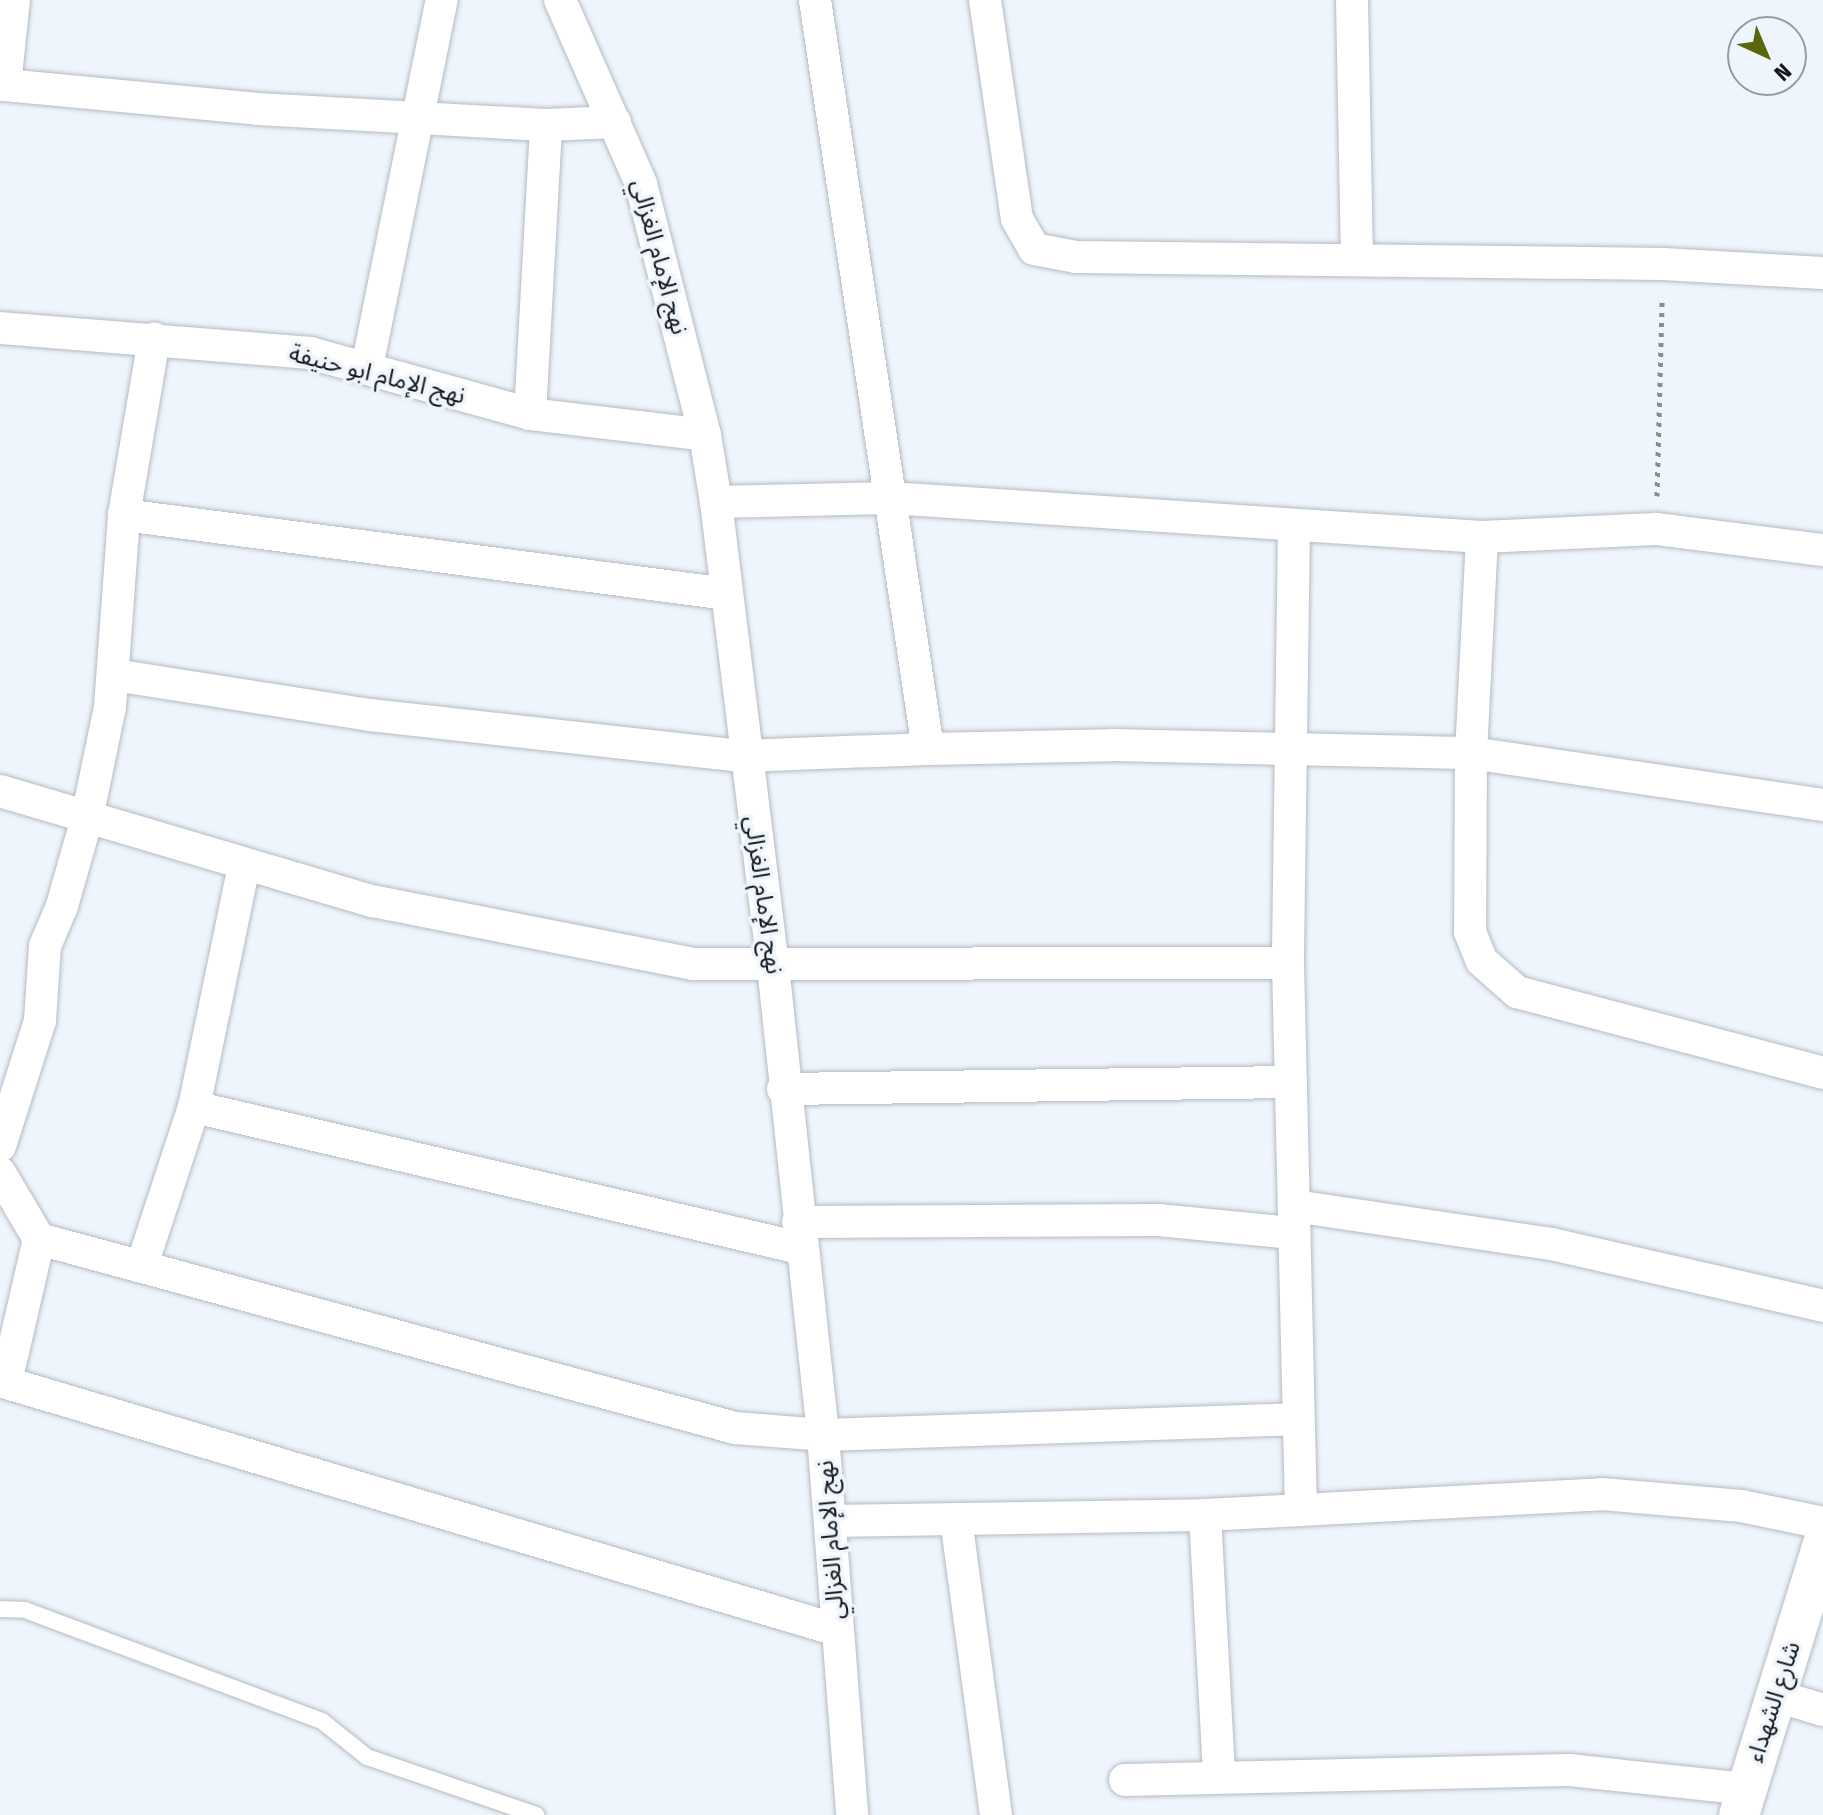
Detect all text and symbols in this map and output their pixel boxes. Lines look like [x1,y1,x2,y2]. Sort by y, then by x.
north arrow [1727,16,1807,96]
text: N [1769,58,1797,86]
street label: نهج الإمام الغزالي [624,176,694,338]
street label: نهج الإمام ابو حنيفة [286,339,468,411]
street label: نهج الإمام الغزالي [738,814,788,976]
street label: نهج الإمام الغزالي [811,1460,851,1620]
street label: شارع الشهداء [1741,1638,1807,1766]

